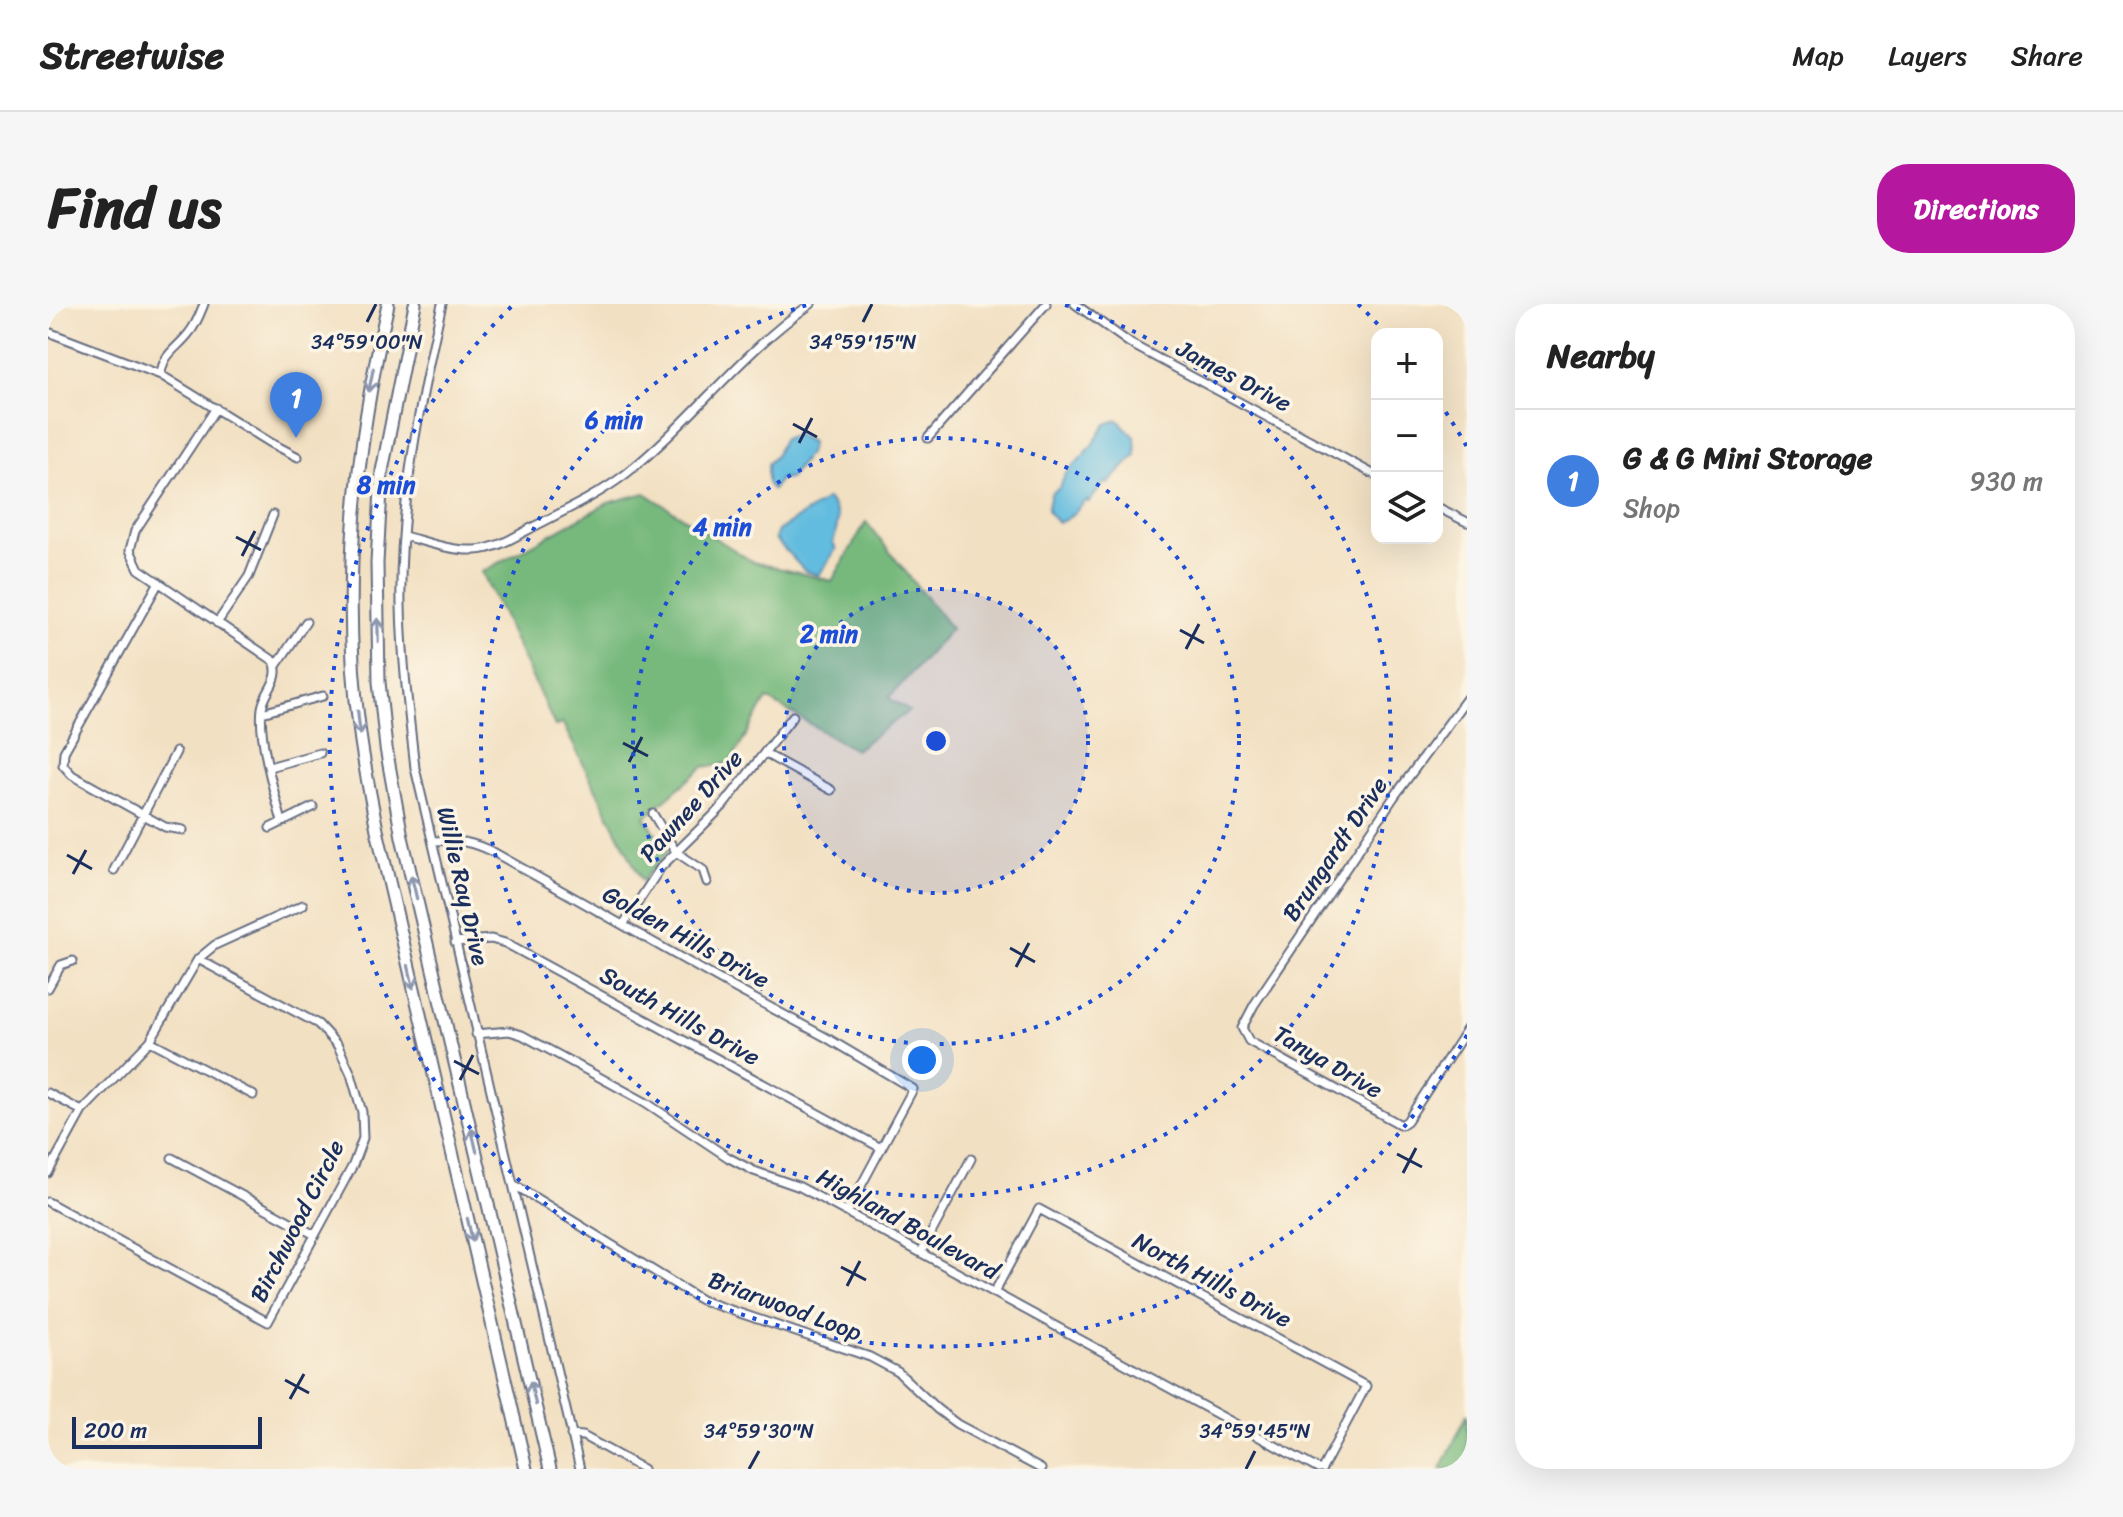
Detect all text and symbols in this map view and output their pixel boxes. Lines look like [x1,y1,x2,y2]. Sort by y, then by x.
text: Streetwise [40,22,224,89]
text: Map [1792,31,1844,80]
text: Layers [1888,31,1967,80]
text: Share [2011,31,2083,80]
text: Find us [48,159,221,258]
button: Directions [1877,164,2075,253]
text: 34°59'00"N [311,325,423,360]
text: 34°59'15"N [810,325,917,360]
text: Nearby [1547,326,1655,386]
street label: James Drive [1168,327,1299,424]
map controls [1371,328,1443,544]
button: + [1371,328,1443,400]
one-way arrow [363,367,378,392]
pin: 1 [270,372,322,438]
text: 6 min [584,399,643,441]
button: − [1371,400,1443,472]
text: G & G Mini Storage [1623,431,1872,485]
text: 1 [1567,458,1579,504]
text: 930 m [1970,458,2043,504]
text: 8 min [356,464,415,506]
button: layers [1371,472,1443,544]
text: Shop [1623,485,1680,531]
text: 4 min [692,506,752,548]
text: 2 min [799,613,858,655]
one-way arrow [370,617,385,644]
one-way arrow [351,709,366,735]
centre of rings [922,727,950,755]
street label: Pawnee Drive [628,740,754,872]
street label: Brungardt Drive [1271,768,1399,930]
street label: Willie Ray Drive [424,802,502,970]
one-way arrow [406,874,421,900]
street label: Golden Hills Drive [595,874,777,1000]
street label: South Hills Drive [592,954,768,1078]
one-way arrow [404,964,419,989]
street label: Tanya Drive [1265,1014,1391,1110]
your location [902,1040,942,1080]
one-way arrow [465,1127,480,1153]
street label: Birchwood Circle [238,1132,356,1310]
street label: Highland Boulevard [809,1156,1008,1292]
one-way arrow [463,1217,478,1243]
street label: North Hills Drive [1125,1220,1299,1340]
street label: Briarwood Loop [702,1259,868,1353]
one-way arrow [524,1381,539,1406]
text: 200 m [84,1411,147,1450]
scale bar [72,1413,262,1449]
text: 34°59'30"N [704,1414,814,1449]
text: 34°59'45"N [1200,1414,1311,1449]

